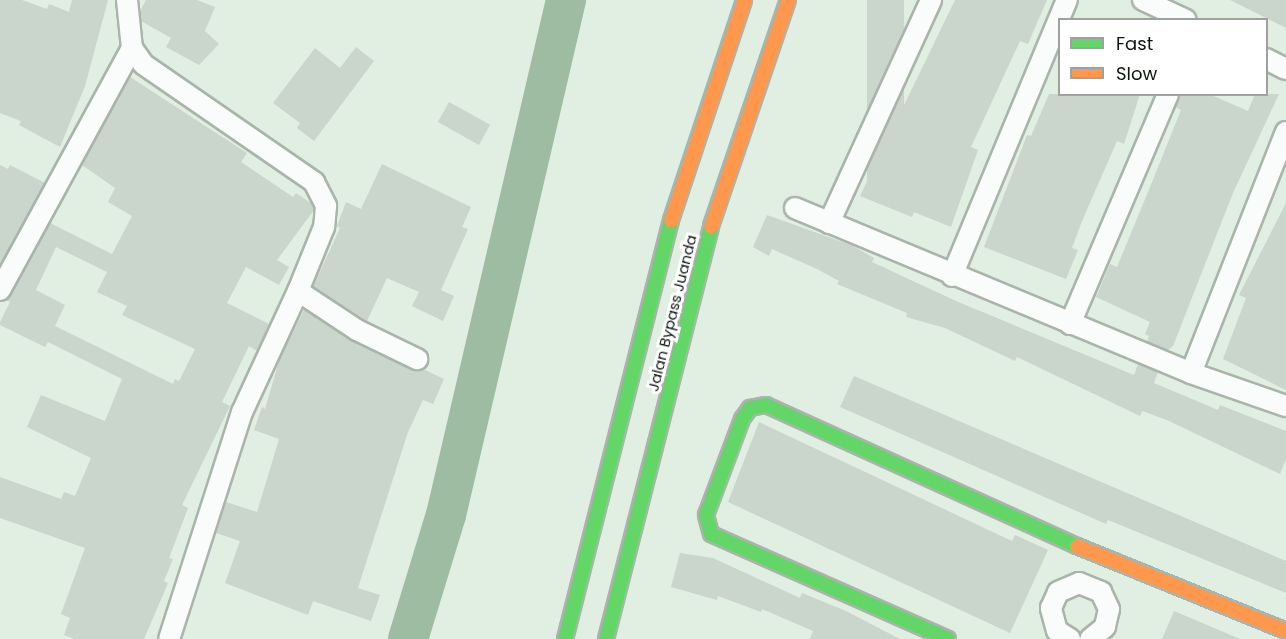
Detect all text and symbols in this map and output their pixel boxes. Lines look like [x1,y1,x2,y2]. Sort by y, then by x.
legend [1058,18,1268,96]
text: Fast [1116,31,1153,56]
text: Slow [1116,61,1157,86]
street label: Jalan Bypass Juanda [644,233,700,393]

